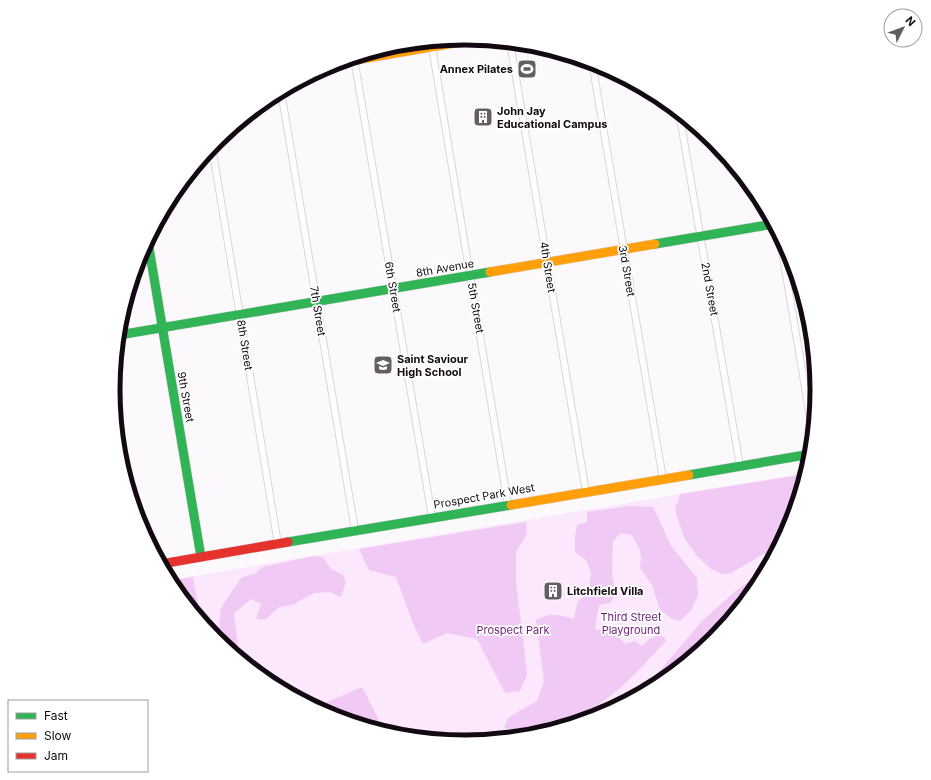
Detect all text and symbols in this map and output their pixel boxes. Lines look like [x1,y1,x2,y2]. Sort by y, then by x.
north arrow [883,8,923,48]
text: N [902,14,918,29]
sports icon: Annex Pilates [516,58,538,80]
place label: Annex Pilates [440,62,513,76]
place label: John Jay Educational Campus [497,104,608,131]
building icon: John Jay Educational Campus [472,106,494,128]
street label: 4th Street [537,241,559,294]
street label: 3rd Street [616,244,638,298]
street label: 8th Avenue [415,256,475,280]
street label: 6th Street [382,261,404,314]
street label: 2nd Street [698,261,722,317]
street label: 5th Street [465,282,487,335]
street label: 7th Street [307,285,329,337]
street label: 8th Street [234,319,256,372]
place label: Saint Saviour High School [397,352,469,379]
school or university icon: Saint Saviour High School [372,354,394,376]
street label: 9th Street [175,371,197,424]
street label: Prospect Park West [432,480,536,512]
building icon: Litchfield Villa [542,580,564,602]
place label: Litchfield Villa [567,584,644,598]
park label: Third Street Playground [600,610,662,637]
park label: Prospect Park [476,623,550,637]
legend [8,700,148,772]
text: Fast [44,708,68,723]
text: Slow [44,728,72,743]
text: Jam [44,748,68,763]

